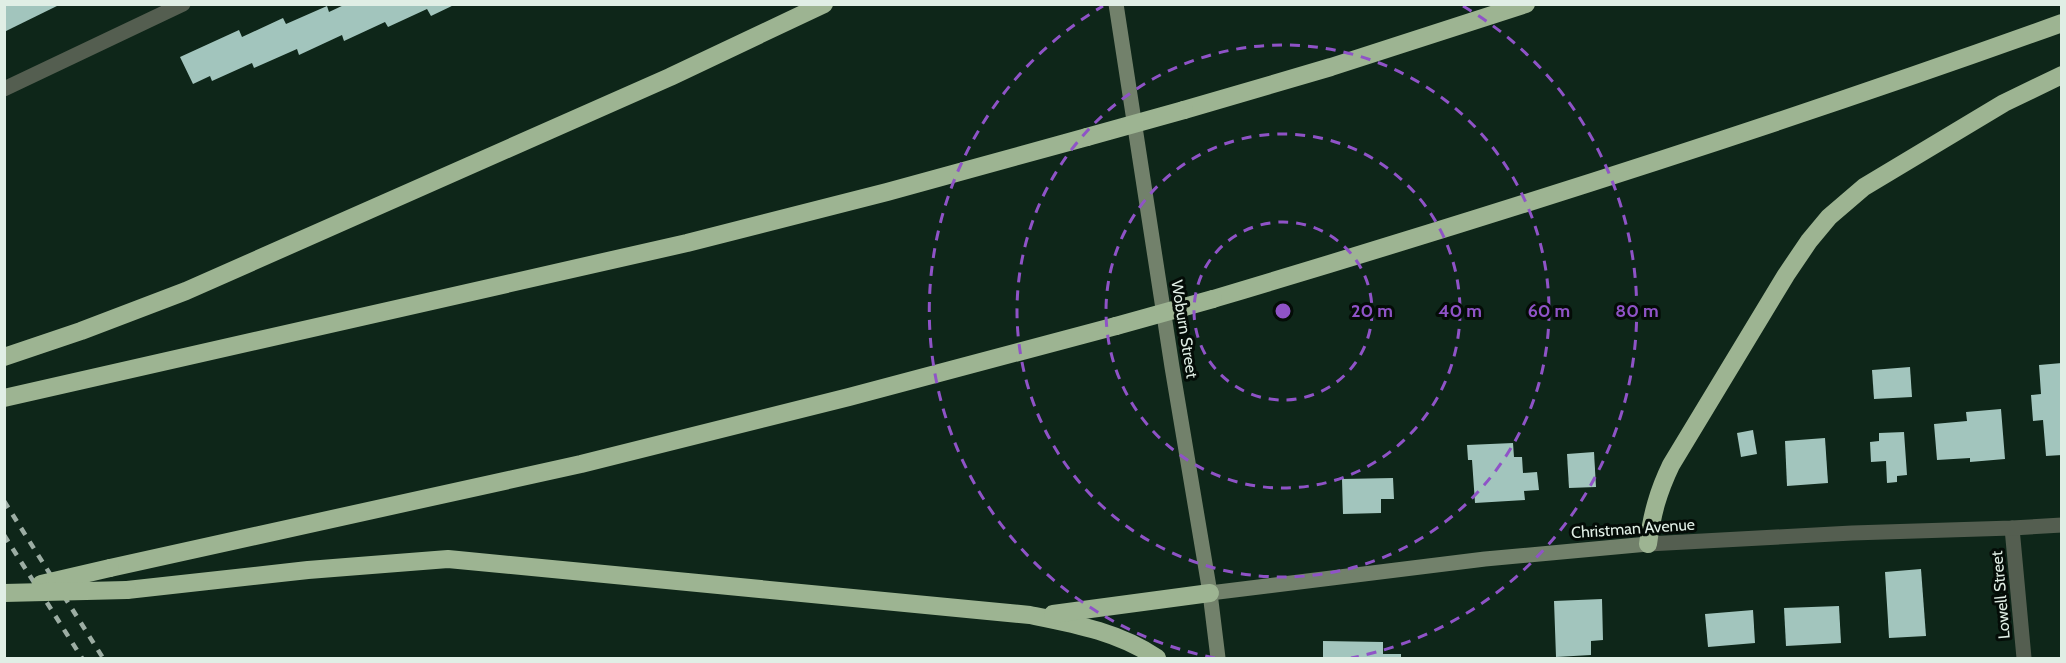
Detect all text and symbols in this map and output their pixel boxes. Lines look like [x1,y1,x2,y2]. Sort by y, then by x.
street label: Woburn Street [1167,279,1202,380]
text: 20 m [1351,300,1393,322]
text: 40 m [1438,300,1482,322]
text: 60 m [1528,300,1570,322]
text: 80 m [1615,300,1659,322]
centre of rings [1273,301,1293,321]
street label: Christman Avenue [1571,515,1696,542]
street label: Lowell Street [1987,549,2014,640]

